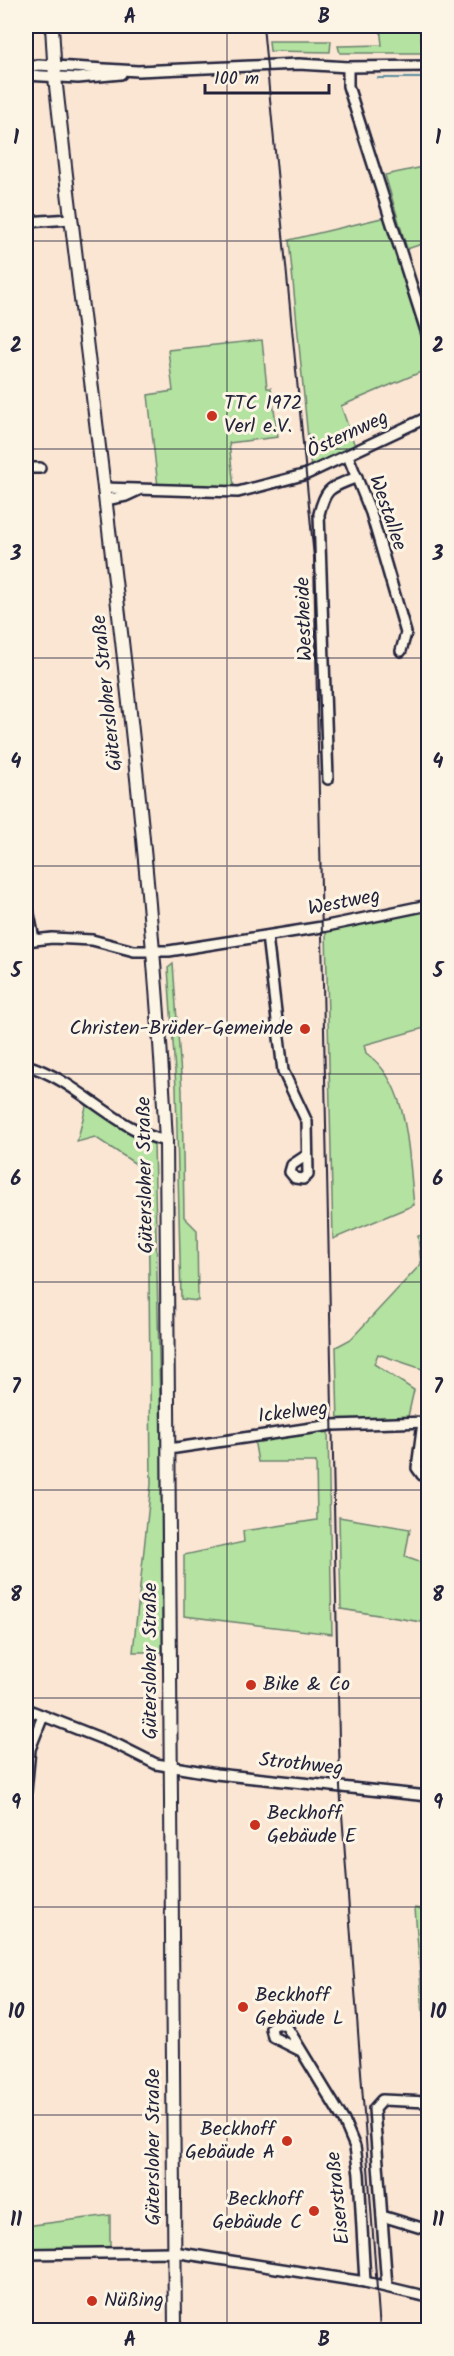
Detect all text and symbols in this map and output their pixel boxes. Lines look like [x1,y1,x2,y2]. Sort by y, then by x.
text: A [124,2,136,34]
text: B [318,2,330,34]
scale bar [205,57,330,95]
text: 100 m [214,65,259,94]
text: 1 [13,123,19,155]
text: 1 [435,123,441,155]
text: 2 [10,331,22,363]
text: 2 [432,331,444,363]
place label: TTC 1972 Verl e.V. [224,388,302,443]
street label: Östernweg [302,402,394,468]
marker: TTC 1972 Verl e.V. [205,409,219,423]
street label: Westallee [359,471,415,555]
text: 3 [10,539,22,571]
text: 3 [432,539,444,571]
street label: Westheide [288,576,322,662]
street label: Gütersloher Straße [84,613,132,773]
text: 4 [11,747,22,779]
text: 4 [433,747,444,779]
street label: Westweg [305,880,383,926]
text: 5 [10,956,23,988]
text: 5 [432,956,445,988]
place label: Christen-Brüder-Gemeinde [70,1013,293,1045]
marker: Christen-Brüder-Gemeinde [298,1022,312,1036]
street label: Gütersloher Straße [129,1096,163,1254]
text: 6 [11,1164,22,1196]
text: 6 [433,1164,444,1196]
text: 7 [11,1372,21,1404]
text: 7 [433,1372,443,1404]
street label: Ickelweg [256,1393,330,1433]
text: 8 [10,1580,22,1612]
text: 8 [432,1580,444,1612]
street label: Gütersloher Straße [135,1582,167,1740]
place label: Bike & Co [263,1669,350,1701]
marker: Bike & Co [244,1678,258,1692]
street label: Strothweg [257,1745,345,1785]
text: 9 [11,1788,21,1820]
text: 9 [433,1788,443,1820]
place label: Beckhoff Gebäude E [267,1798,358,1853]
marker: Beckhoff Gebäude E [248,1818,262,1832]
place label: Beckhoff Gebäude L [255,1980,344,2035]
text: 10 [8,1997,25,2029]
text: 10 [430,1997,447,2029]
marker: Beckhoff Gebäude L [236,2000,250,2014]
street label: Gütersloher Straße [138,2068,170,2226]
place label: Beckhoff Gebäude A [185,2114,277,2169]
marker: Beckhoff Gebäude A [280,2134,294,2148]
street label: Eiserstraße [318,2150,360,2246]
place label: Beckhoff Gebäude C [212,2184,304,2239]
marker: Beckhoff Gebäude C [307,2204,321,2218]
text: 11 [10,2205,22,2237]
text: 11 [432,2205,444,2237]
place label: Nüßing [104,2285,164,2317]
marker: Nüßing [85,2294,99,2308]
text: A [124,2325,136,2356]
text: B [318,2325,330,2356]

